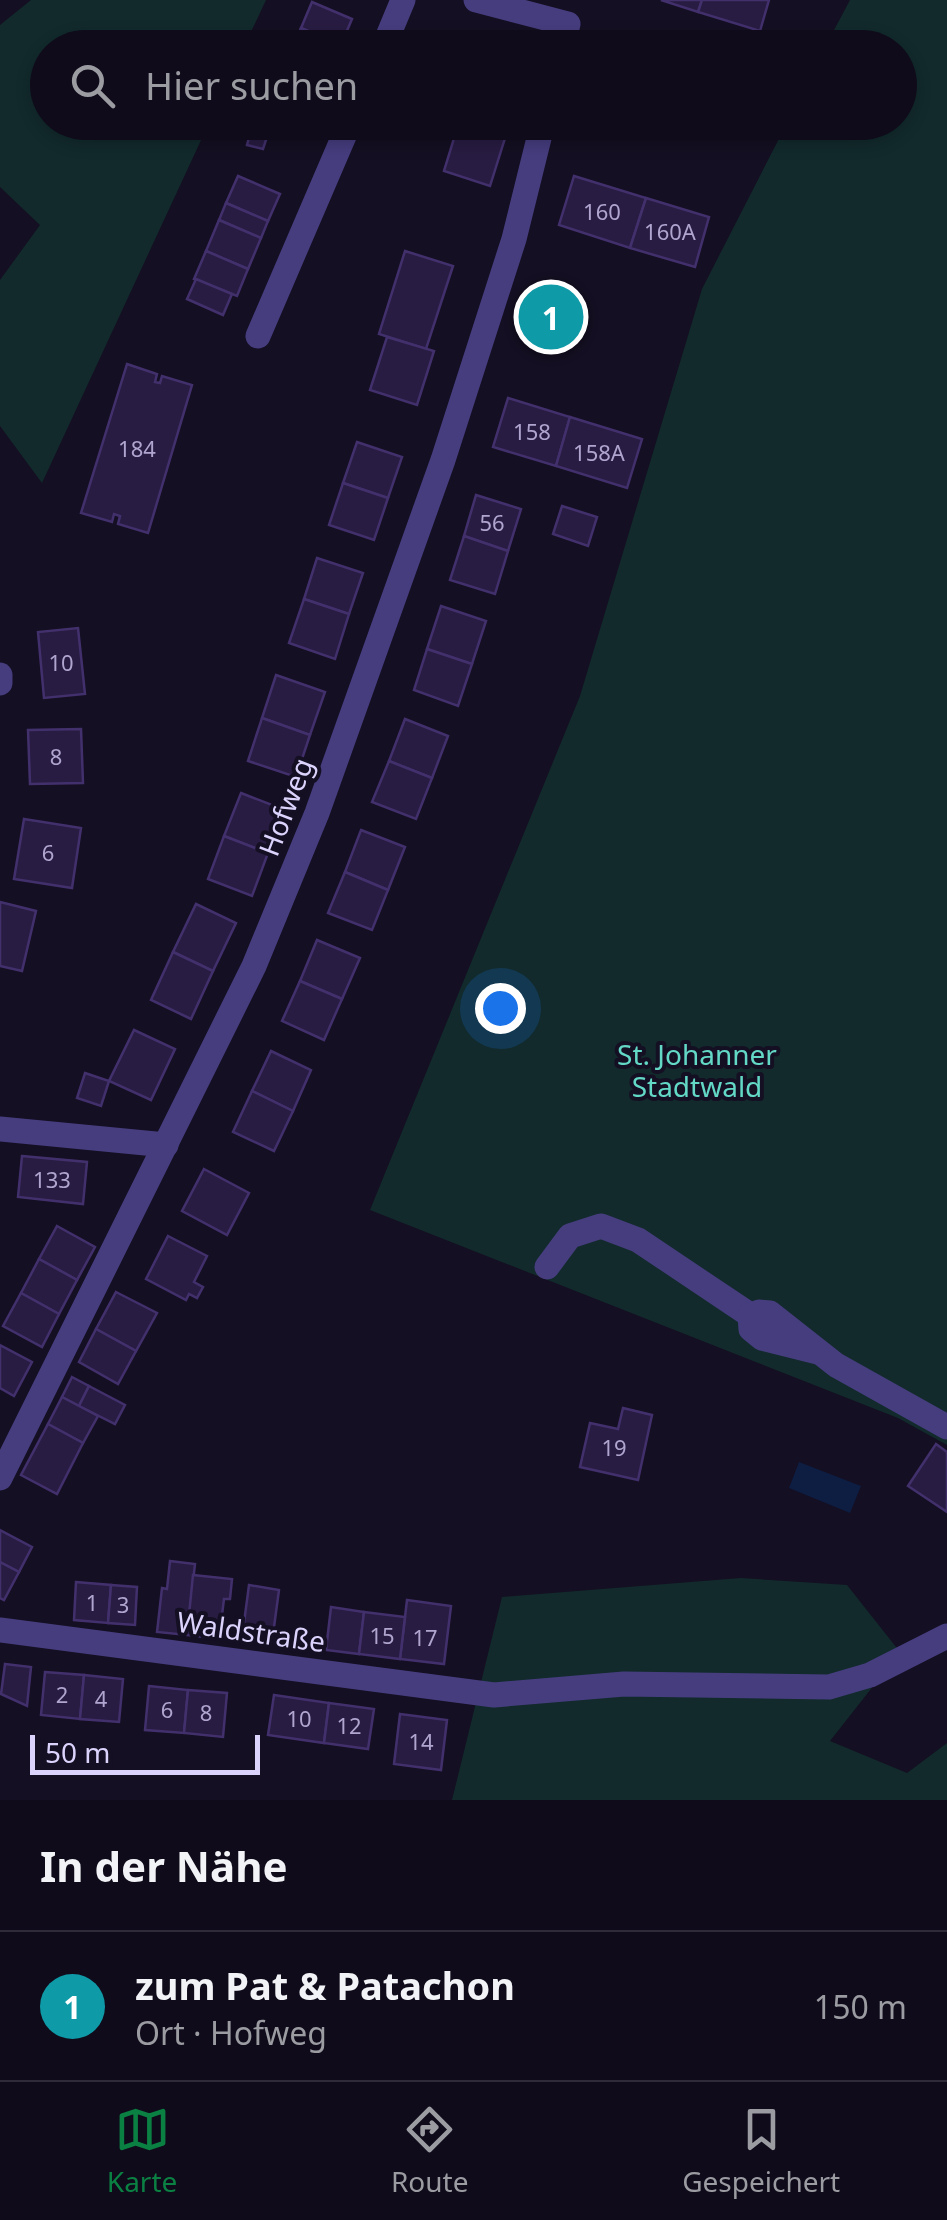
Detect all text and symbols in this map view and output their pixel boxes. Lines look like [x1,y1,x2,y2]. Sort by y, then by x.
search box [30,30,917,140]
icon: search [65,58,120,113]
text: Hier suchen [145,59,358,111]
house number: 160 [583,196,621,226]
house number: 160A [644,216,697,246]
pin: 1 [518,280,584,354]
house number: 158 [513,416,551,446]
house number: 184 [118,433,156,463]
house number: 158A [573,437,626,467]
house number: 56 [479,507,505,537]
house number: 10 [48,647,74,677]
house number: 8 [50,741,62,771]
street label: Hofweg [249,752,321,861]
house number: 6 [42,837,54,867]
your location [475,983,526,1034]
park label: St. Johanner Stadtwald [617,1035,777,1105]
house number: 133 [33,1164,71,1194]
house number: 19 [601,1432,627,1462]
house number: 1 [86,1587,98,1617]
house number: 3 [117,1589,129,1619]
street label: Waldstraße [175,1602,328,1660]
house number: 15 [369,1620,395,1650]
house number: 17 [412,1622,438,1652]
house number: 2 [56,1679,68,1709]
house number: 4 [95,1683,108,1713]
house number: 6 [161,1694,173,1724]
house number: 8 [200,1697,212,1727]
house number: 10 [286,1703,312,1733]
house number: 12 [336,1710,362,1740]
house number: 14 [408,1726,434,1756]
scale bar [30,1730,260,1774]
text: 50 m [45,1733,111,1771]
text: In der Nähe [40,1837,288,1894]
text: zum Pat & Patachon [135,1959,515,2011]
text: 1 [63,1985,82,2028]
text: 150 m [814,1985,907,2028]
text: Ort · Hofweg [135,2011,327,2054]
tab: Karte [107,2102,177,2200]
tab: Route [391,2102,469,2200]
tab: Gespeichert [682,2102,840,2200]

